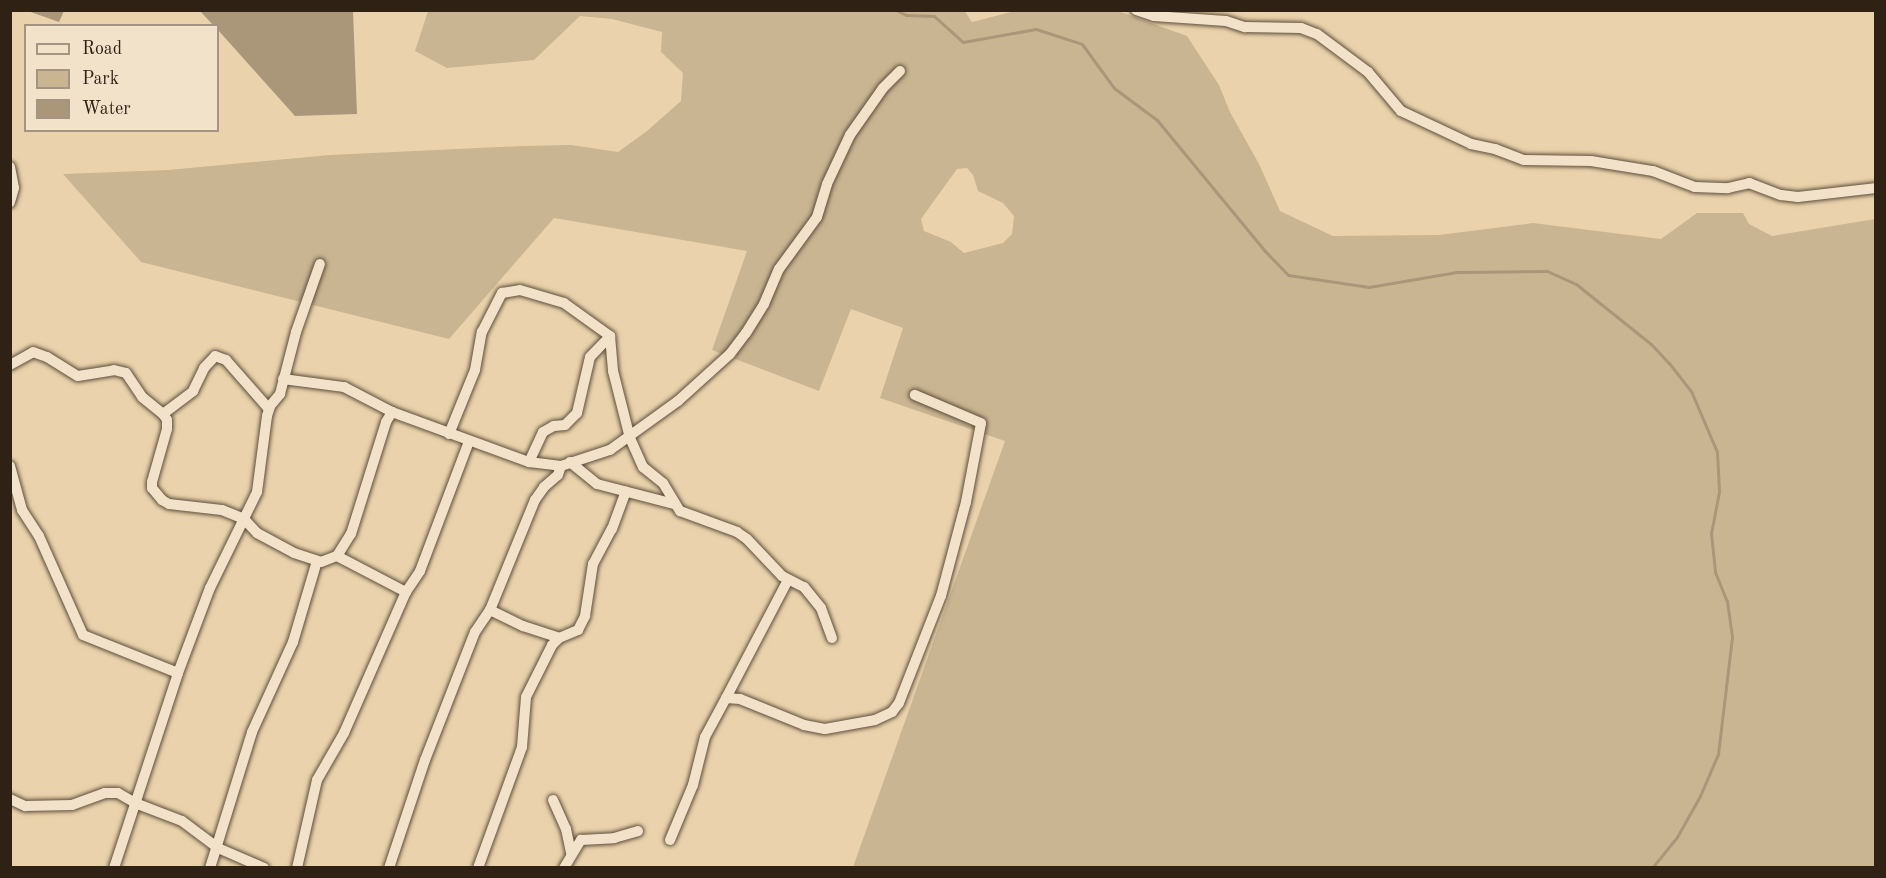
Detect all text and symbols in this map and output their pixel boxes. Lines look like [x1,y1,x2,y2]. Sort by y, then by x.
legend [24,24,219,132]
text: Road [82,40,122,58]
text: Park [82,70,119,88]
text: Water [82,100,131,118]

